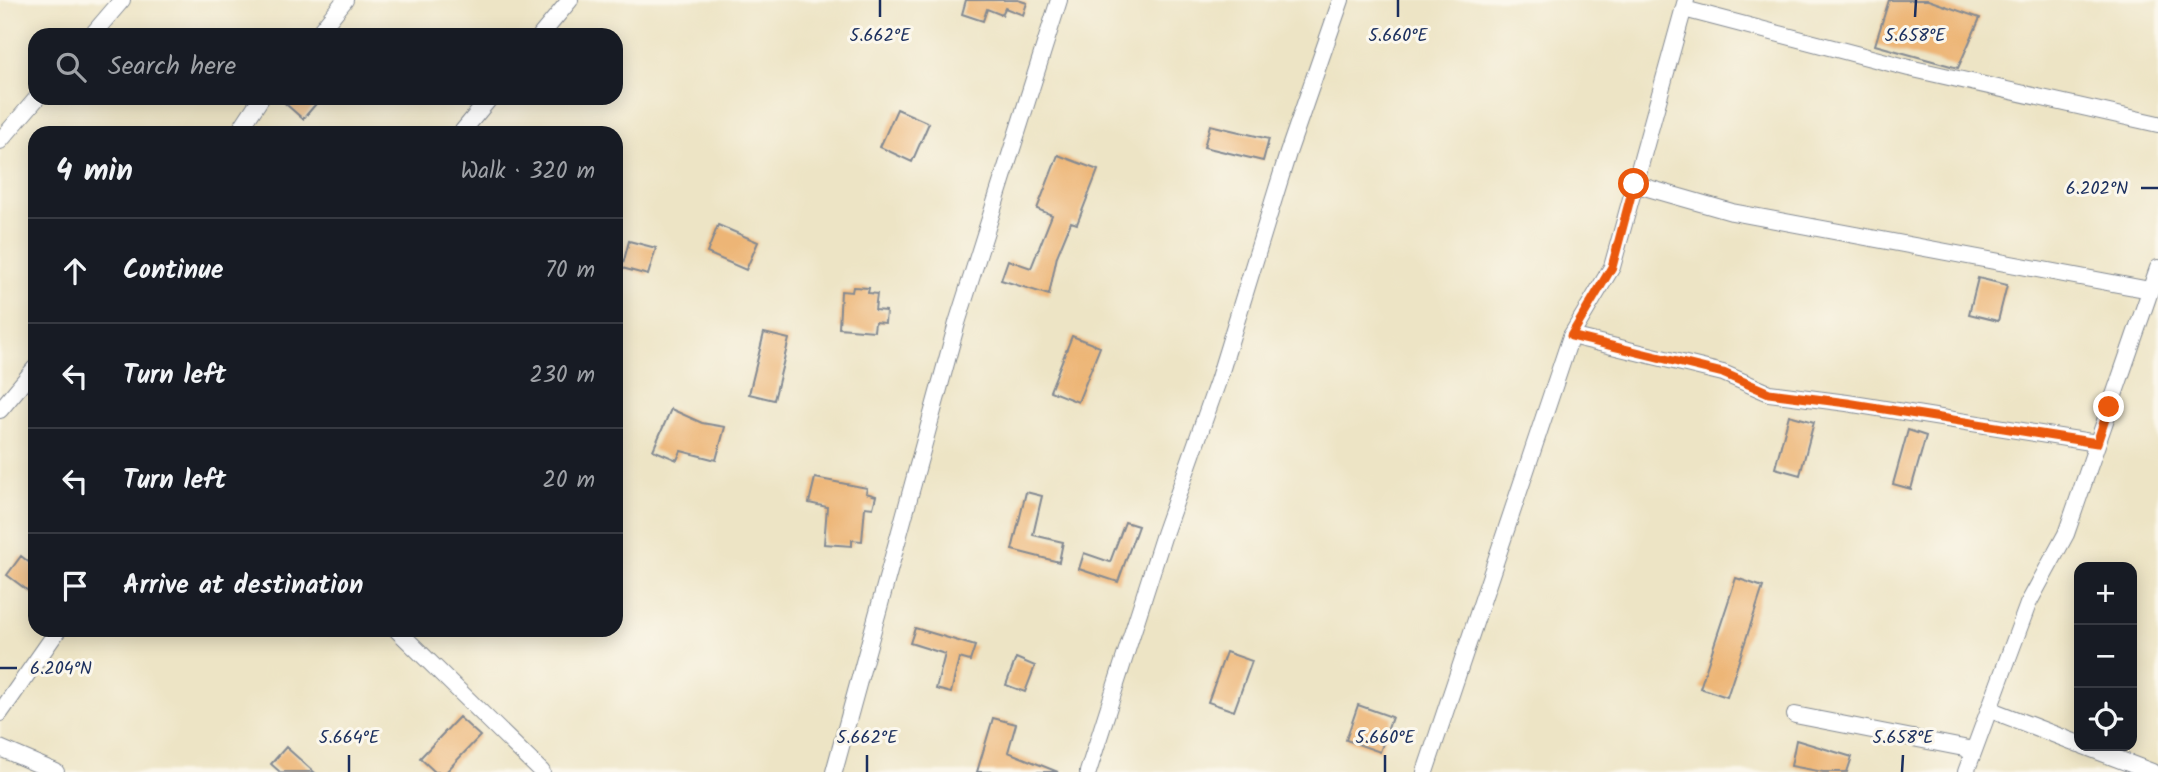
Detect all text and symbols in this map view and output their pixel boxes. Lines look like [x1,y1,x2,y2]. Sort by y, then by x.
text: 5.662°E [849,22,911,51]
text: 5.660°E [1368,22,1428,51]
text: 5.658°E [1884,22,1946,51]
search box [28,28,623,105]
text: Search here [108,46,236,88]
icon: search [52,48,90,86]
text: 4 min [56,148,133,196]
text: Walk · 320 m [460,154,595,190]
route start [1618,168,1649,199]
text: 6.202°N [2066,175,2128,204]
text: Continue [123,250,224,292]
icon: ahead [56,252,94,290]
text: 70 m [545,253,595,289]
text: Turn left [123,355,226,397]
icon: left [56,357,94,395]
text: 230 m [529,358,595,394]
route end [2093,391,2124,422]
text: Turn left [123,460,226,502]
icon: left [56,462,94,500]
text: 20 m [543,463,595,499]
map controls [2074,562,2137,751]
button: + [2074,562,2137,625]
text: Arrive at destination [123,565,363,607]
icon: arrive [56,567,94,605]
button: − [2074,625,2137,688]
text: 6.204°N [30,655,92,684]
button: locate [2074,688,2137,751]
text: 5.664°E [319,724,380,753]
text: 5.662°E [836,724,898,753]
text: 5.660°E [1355,724,1415,753]
text: 5.658°E [1872,724,1934,753]

